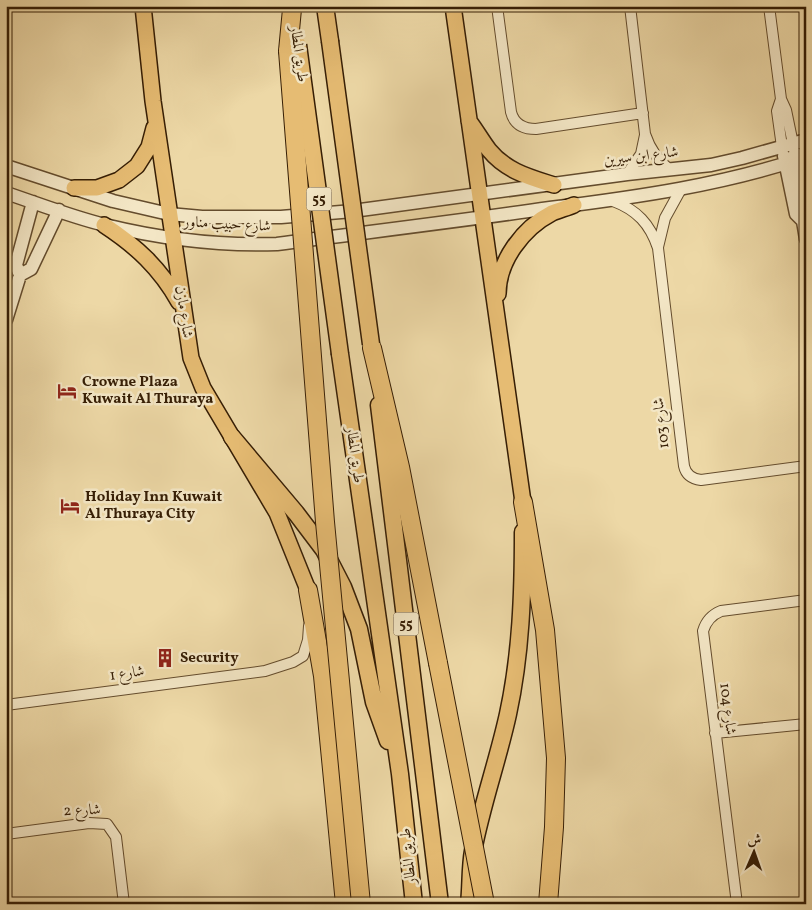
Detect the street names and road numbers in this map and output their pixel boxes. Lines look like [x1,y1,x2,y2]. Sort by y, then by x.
street label: طريق المطار [283,22,312,84]
street label: شارع ابن سيرين [602,142,680,173]
road number: 55 [306,188,332,210]
street label: شارع حبيب مناور [181,212,271,239]
street label: شارع مازن [168,284,198,340]
street label: شارع 103 [648,396,677,450]
street label: طريق المطار [339,423,368,485]
road number: 55 [394,612,418,636]
street label: شارع 1 [108,661,146,688]
street label: شارع 104 [712,682,741,736]
street label: شارع 2 [63,800,101,823]
street label: طريق المطار [396,827,423,887]

